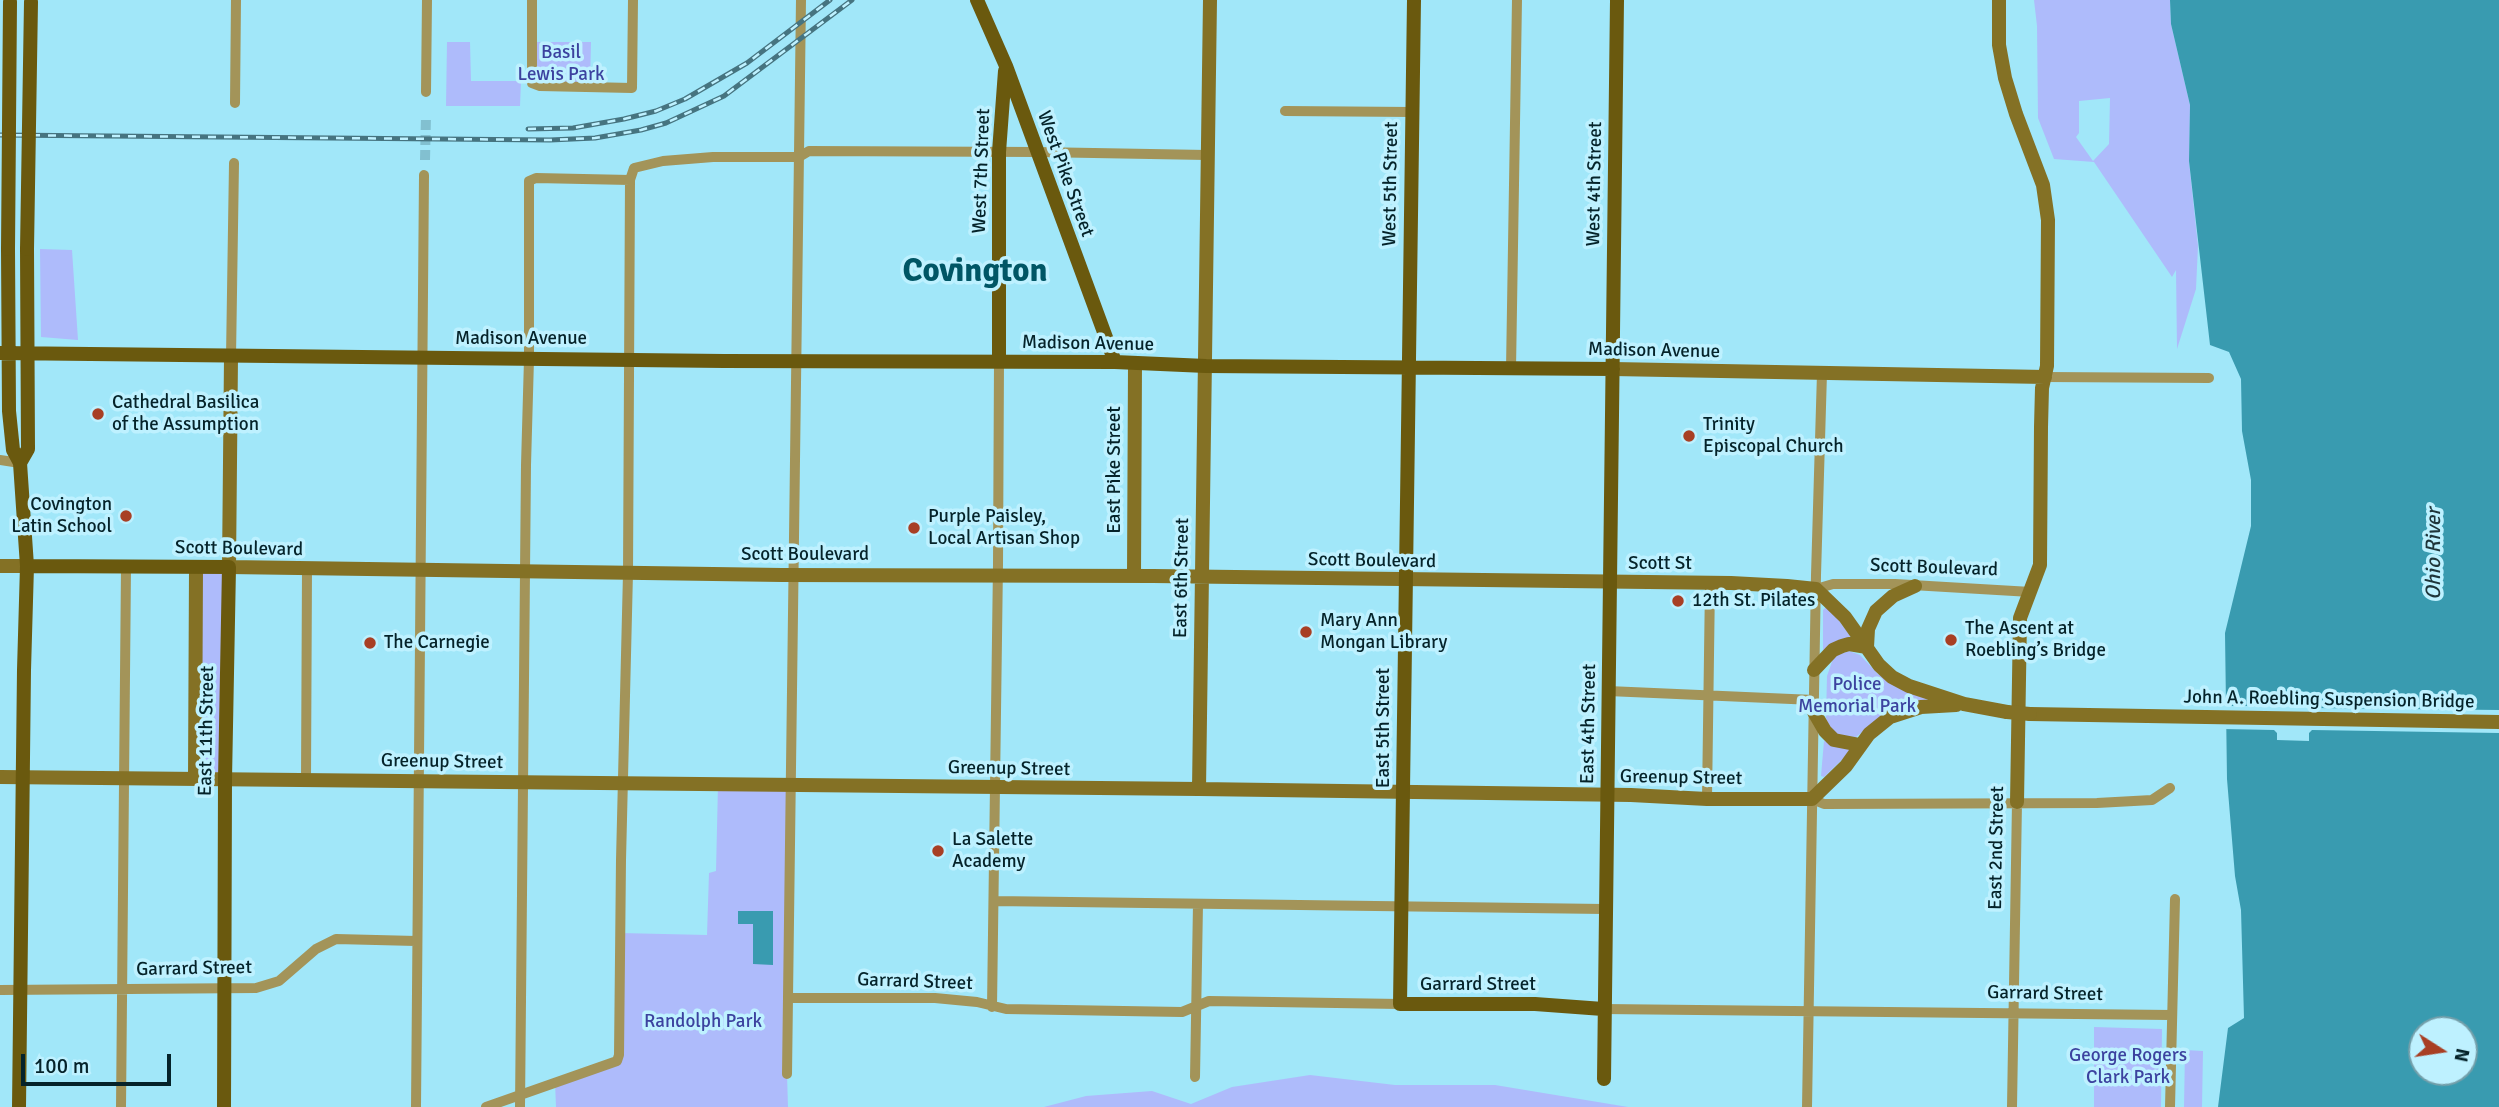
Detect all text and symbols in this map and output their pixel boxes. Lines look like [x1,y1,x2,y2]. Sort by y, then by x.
park label: Basil Lewis Park [518,42,604,86]
street label: West 7th Street [968,108,996,234]
street label: West Pike Street [1032,108,1098,240]
street label: West 5th Street [1379,121,1403,247]
street label: West 4th Street [1583,121,1607,247]
district label: Covington [902,252,1048,292]
street label: Madison Avenue [455,328,587,350]
street label: Madison Avenue [1022,331,1154,357]
street label: Madison Avenue [1588,338,1720,364]
place label: Cathedral Basilica of the Assumption [112,392,259,436]
marker: Cathedral Basilica of the Assumption [90,406,106,422]
street label: East Pike Street [1104,406,1126,534]
place label: Trinity Episcopal Church [1703,414,1844,458]
marker: Trinity Episcopal Church [1681,428,1697,444]
place label: Covington Latin School [11,494,112,538]
place label: Purple Paisley, Local Artisan Shop [928,506,1080,550]
marker: Covington Latin School [118,508,134,524]
water label: Ohio River [2421,508,2447,600]
street label: East 6th Street [1170,518,1194,638]
marker: Purple Paisley, Local Artisan Shop [906,520,922,536]
street label: Scott Boulevard [175,536,303,562]
street label: Scott Boulevard [741,544,869,566]
street label: Scott Boulevard [1308,548,1436,574]
street label: Scott St [1628,553,1692,575]
street label: Scott Boulevard [1870,554,1998,582]
place label: 12th St. Pilates [1692,590,1815,612]
marker: 12th St. Pilates [1670,593,1686,609]
place label: Mary Ann Mongan Library [1320,610,1447,654]
place label: The Ascent at Roebling’s Bridge [1965,618,2106,662]
marker: Mary Ann Mongan Library [1298,624,1314,640]
place label: The Carnegie [384,632,490,654]
marker: The Ascent at Roebling’s Bridge [1943,632,1959,648]
marker: The Carnegie [362,635,378,651]
street label: East 4th Street [1577,664,1601,784]
street label: East 11th Street [194,666,220,796]
street label: East 5th Street [1373,668,1395,788]
park label: Police Memorial Park [1798,674,1916,718]
street label: John A. Roebling Suspension Bridge [2183,686,2475,714]
street label: Greenup Street [381,750,503,774]
street label: Greenup Street [948,757,1070,781]
street label: Greenup Street [1620,766,1742,790]
street label: East 2nd Street [1985,786,2009,910]
place label: La Salette Academy [952,829,1033,873]
marker: La Salette Academy [930,843,946,859]
street label: Garrard Street [136,957,252,981]
street label: Garrard Street [857,969,973,995]
street label: Garrard Street [1420,974,1536,996]
street label: Garrard Street [1987,982,2103,1006]
park label: Randolph Park [644,1011,762,1033]
north arrow [2408,1016,2478,1086]
scale bar [24,1040,175,1084]
park label: George Rogers Clark Park [2069,1045,2187,1089]
text: N [2448,1046,2475,1064]
text: 100 m [34,1053,89,1079]

